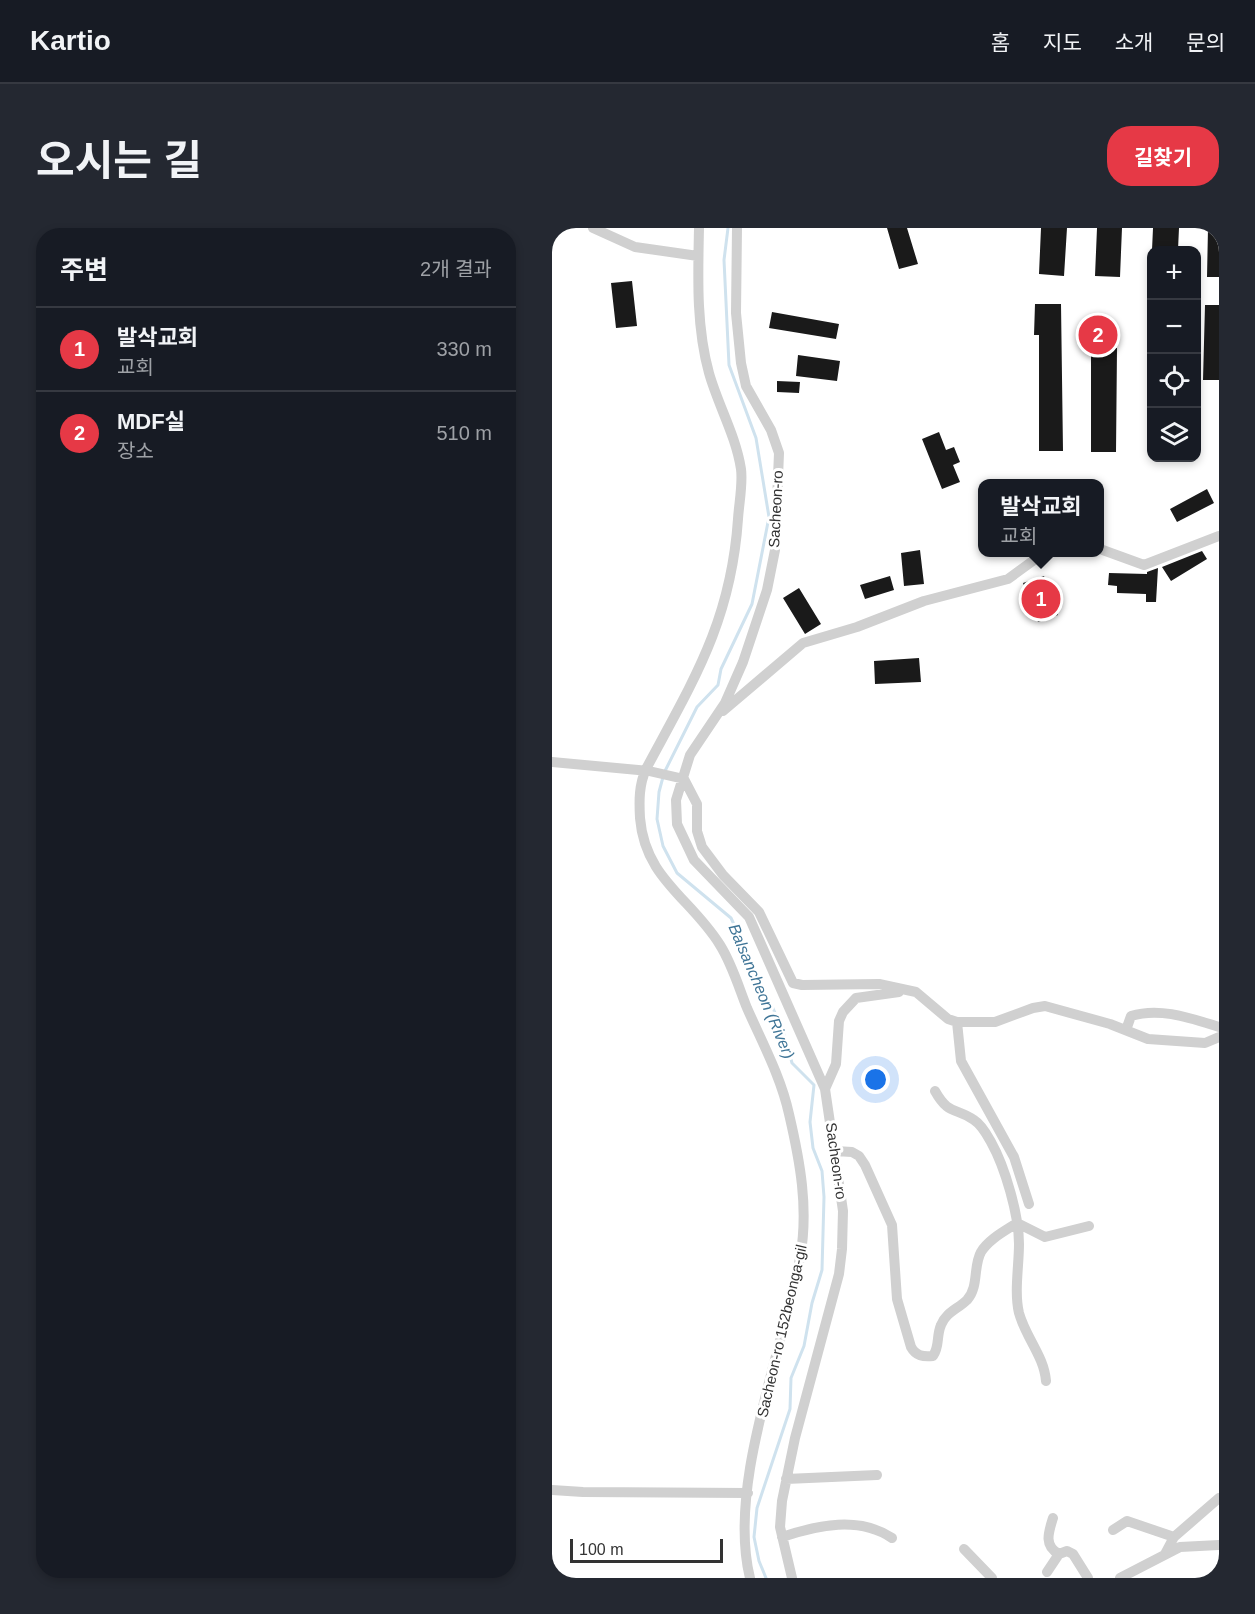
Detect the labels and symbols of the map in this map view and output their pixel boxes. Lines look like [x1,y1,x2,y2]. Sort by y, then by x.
pin: 2 [1078,312,1118,358]
street label: Sacheon-ro [765,470,786,548]
pin: 1 [1022,576,1060,622]
water label: Balsancheon (River) [725,921,798,1061]
your location [861,1065,890,1094]
street label: Sacheon-ro [823,1121,850,1201]
street label: Sacheon-ro 152beonga-gil [753,1243,810,1419]
scale bar [570,1536,723,1564]

